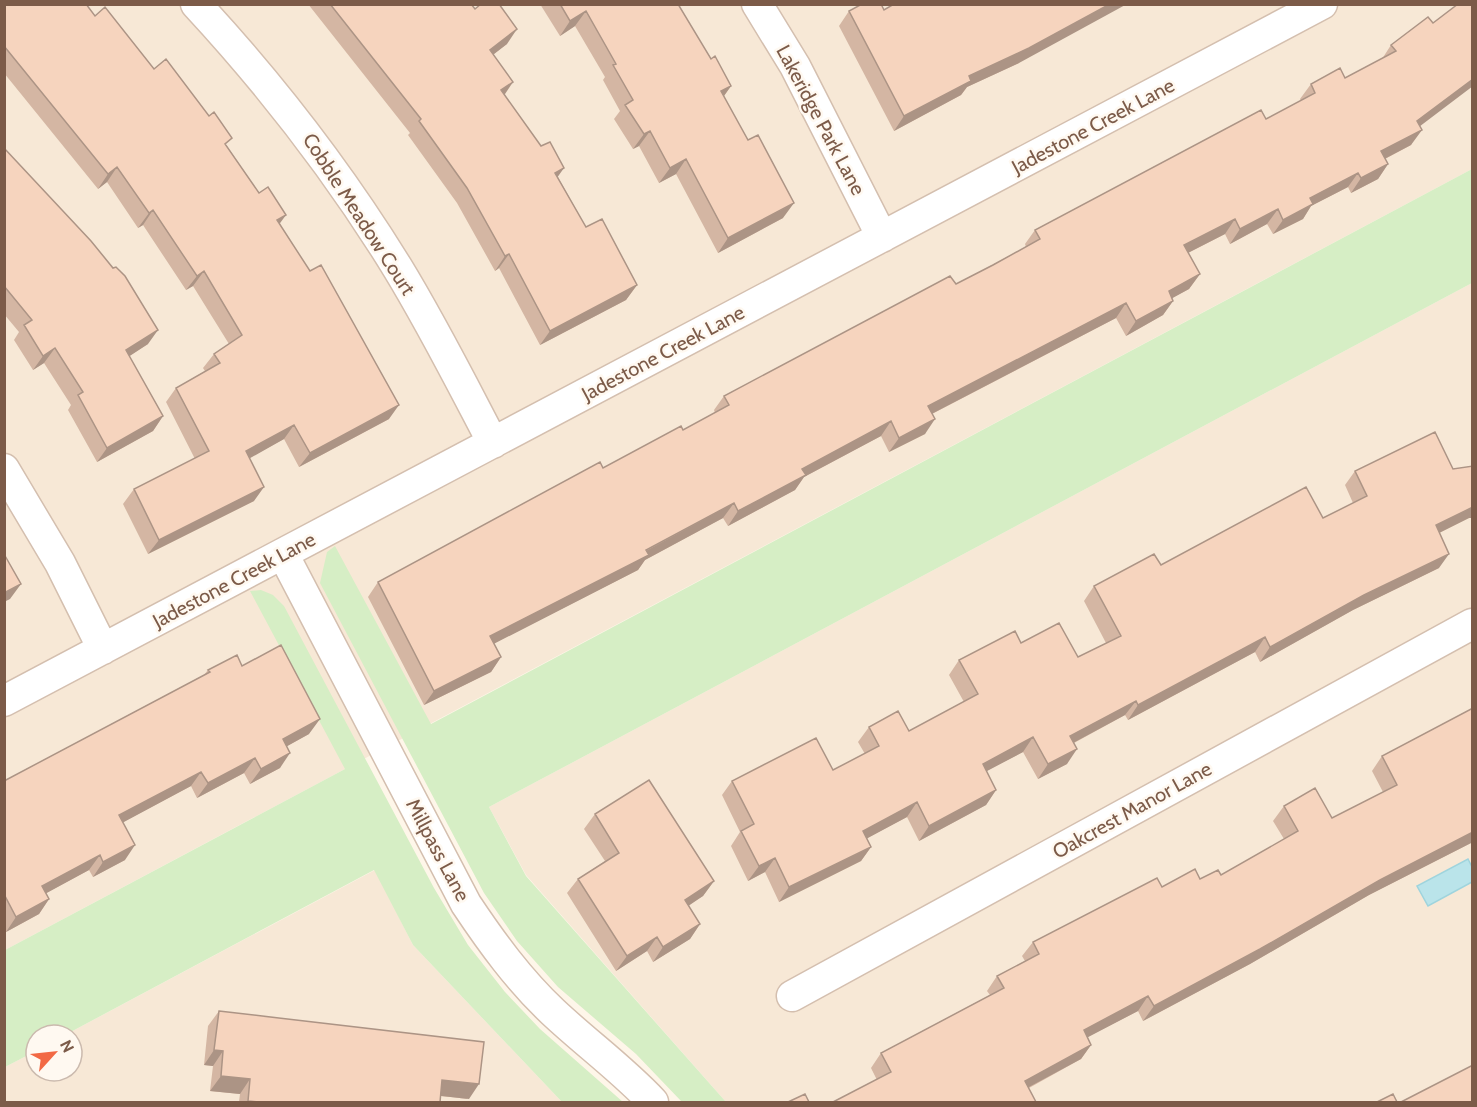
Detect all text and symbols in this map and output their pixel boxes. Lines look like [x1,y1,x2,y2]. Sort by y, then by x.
street label: Lakeridge Park Lane [771,41,871,199]
street label: Jadestone Creek Lane [1007,73,1179,180]
street label: Cobble Meadow Court [298,129,420,300]
street label: Jadestone Creek Lane [577,300,749,407]
street label: Jadestone Creek Lane [148,527,320,634]
street label: Oakcrest Manor Lane [1048,756,1216,864]
street label: Millpass Lane [401,795,475,905]
north arrow [24,1023,84,1083]
text: N [56,1037,78,1056]

